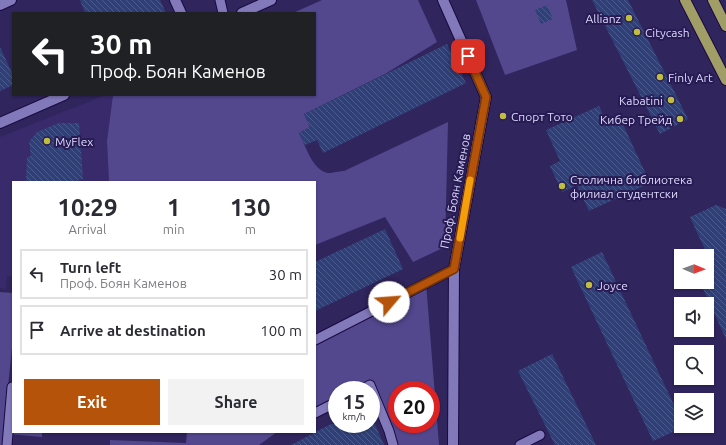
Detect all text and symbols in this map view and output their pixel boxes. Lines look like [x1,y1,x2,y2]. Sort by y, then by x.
place label: Allianz [585,12,621,25]
marker: Allianz [624,13,634,23]
place label: Citycash [645,26,690,39]
marker: Citycash [632,27,642,37]
icon: left [24,28,76,80]
text: 30 m [90,28,152,59]
pin [451,39,485,73]
icon: arrive [457,45,479,67]
text: Проф. Боян Каменов [90,61,266,81]
place label: Finly Art [668,71,713,84]
marker: Finly Art [655,72,665,82]
place label: Kabatini [619,94,663,107]
marker: Kabatini [666,95,676,105]
place label: Спорт Тото [511,110,573,123]
marker: Спорт Тото [498,111,508,121]
place label: Кибер Трейд [600,113,672,126]
marker: Кибер Трейд [675,114,685,124]
street label: Проф. Боян Каменов [437,132,473,250]
place label: MyFlex [55,135,93,148]
marker: MyFlex [42,136,52,146]
place label: Столична библиотека филиал студентски [570,173,692,200]
marker: Столична библиотека филиал студентски [557,181,567,191]
text: 10:29 [57,194,117,221]
text: 1 [167,194,180,221]
text: 130 [230,194,271,221]
text: Arrival [68,222,106,236]
text: min [163,222,185,236]
text: m [245,222,256,236]
north arrow [674,249,714,289]
map controls [674,249,714,433]
text: Turn left [60,259,121,276]
icon: left [26,263,48,285]
text: 30 m [269,266,302,283]
text: Проф. Боян Каменов [60,276,187,290]
place label: Joyce [597,279,628,292]
marker: Joyce [584,280,594,290]
position arrow [368,281,410,323]
button: sound [674,297,714,337]
icon: arrive [26,319,48,341]
text: Arrive at destination [60,322,206,339]
text: 100 m [260,322,302,339]
button: search [674,345,714,385]
button: Exit [24,379,160,425]
button: Share [168,379,304,425]
speed limit sign: 20 [388,381,440,433]
text: 15 [343,390,365,413]
button: layers [674,393,714,433]
text: km/h [342,411,366,422]

